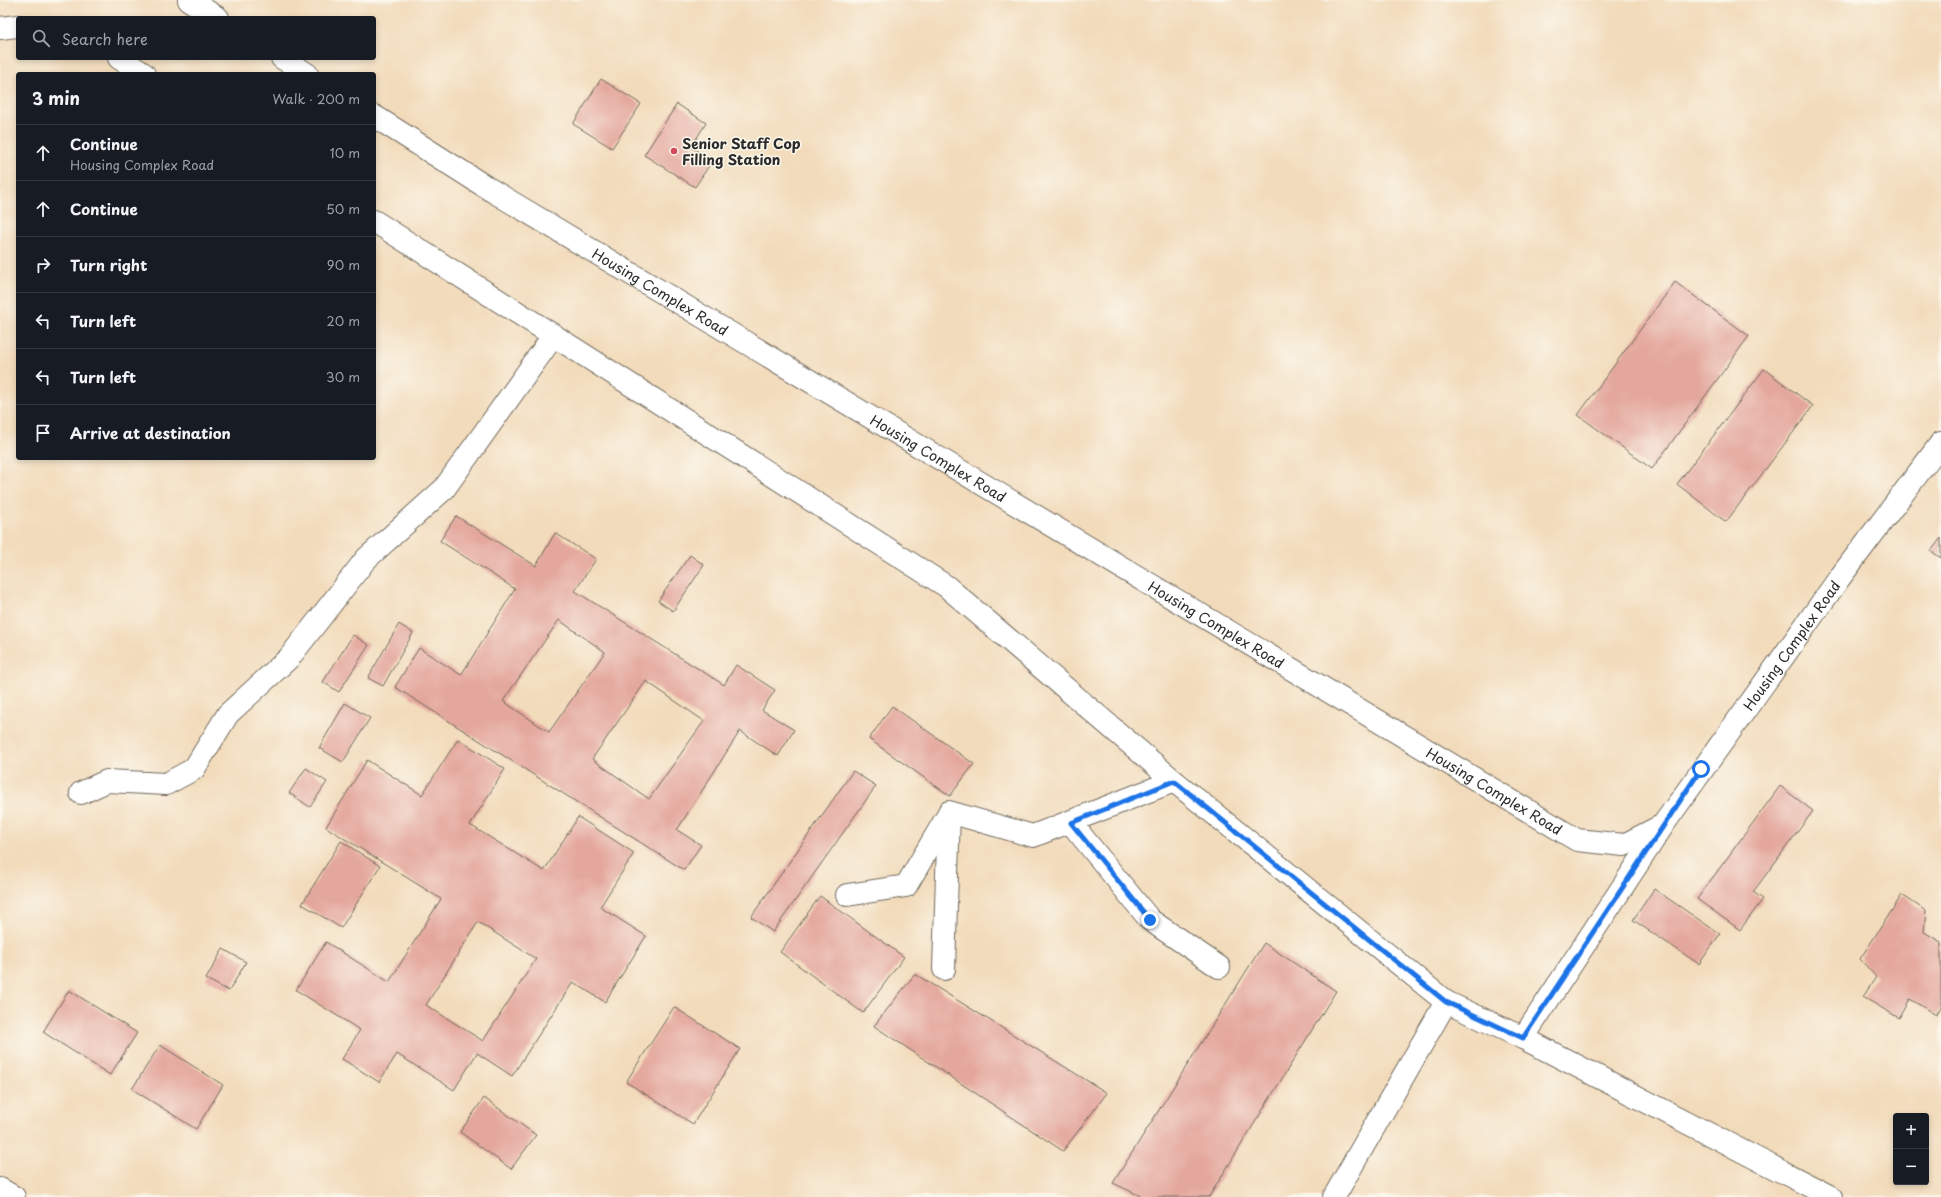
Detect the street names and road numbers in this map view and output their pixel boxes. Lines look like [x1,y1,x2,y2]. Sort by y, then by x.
street label: Housing Complex Road [589,243,732,340]
street label: Housing Complex Road [867,409,1011,507]
street label: Housing Complex Road [1145,575,1289,673]
street label: Housing Complex Road [1738,576,1845,715]
street label: Housing Complex Road [1423,742,1567,840]

